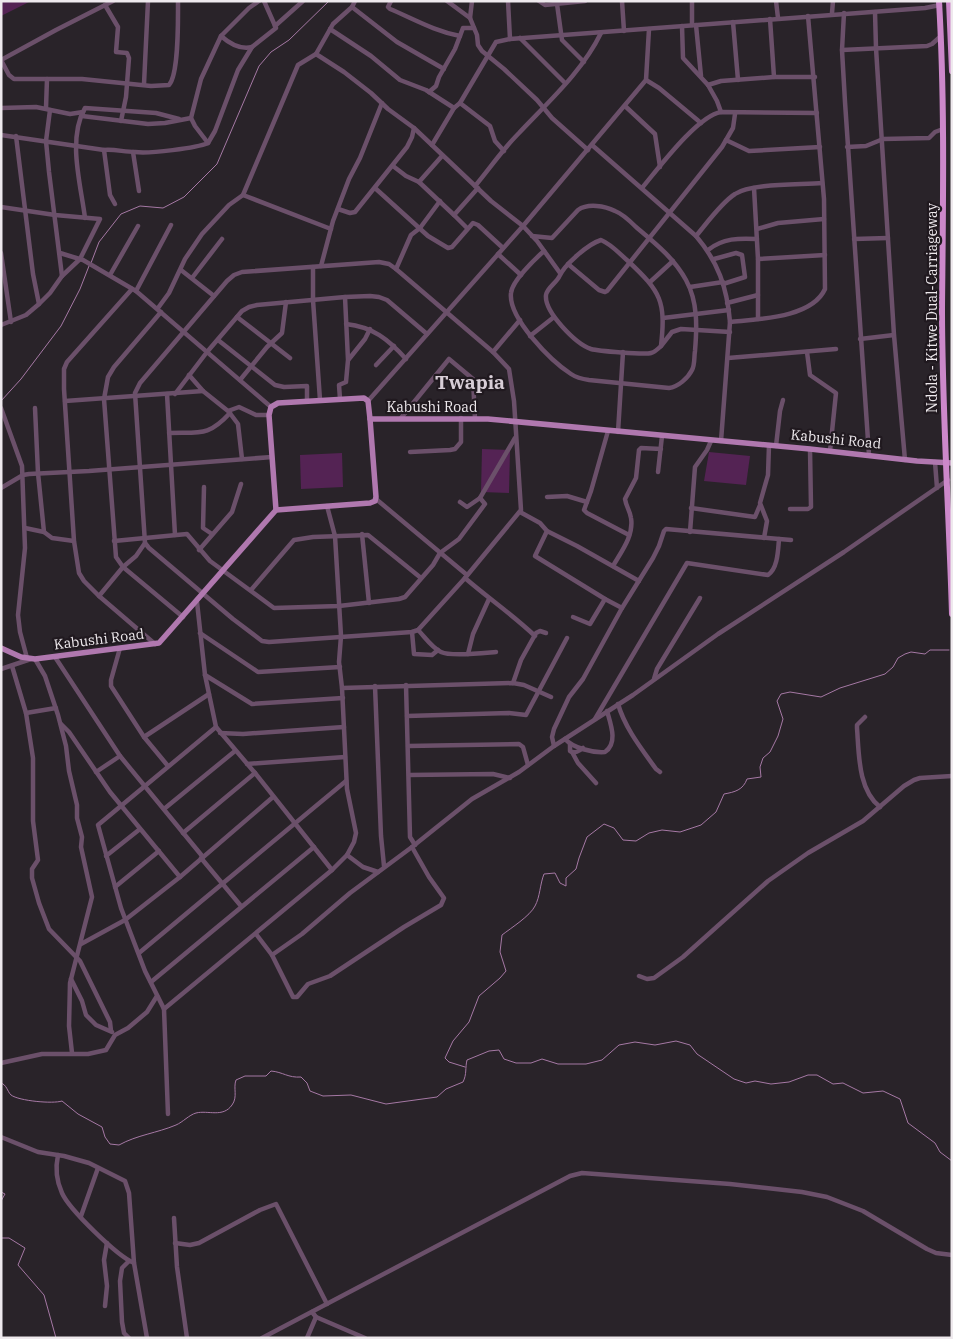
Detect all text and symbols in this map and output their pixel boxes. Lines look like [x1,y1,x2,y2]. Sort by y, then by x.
street label: Ndola - Kitwe Dual-Carriageway [923,203,941,413]
district label: Twapia [435,370,505,394]
street label: Kabushi Road [387,398,478,416]
street label: Kabushi Road [790,425,883,453]
street label: Kabushi Road [53,624,146,653]

